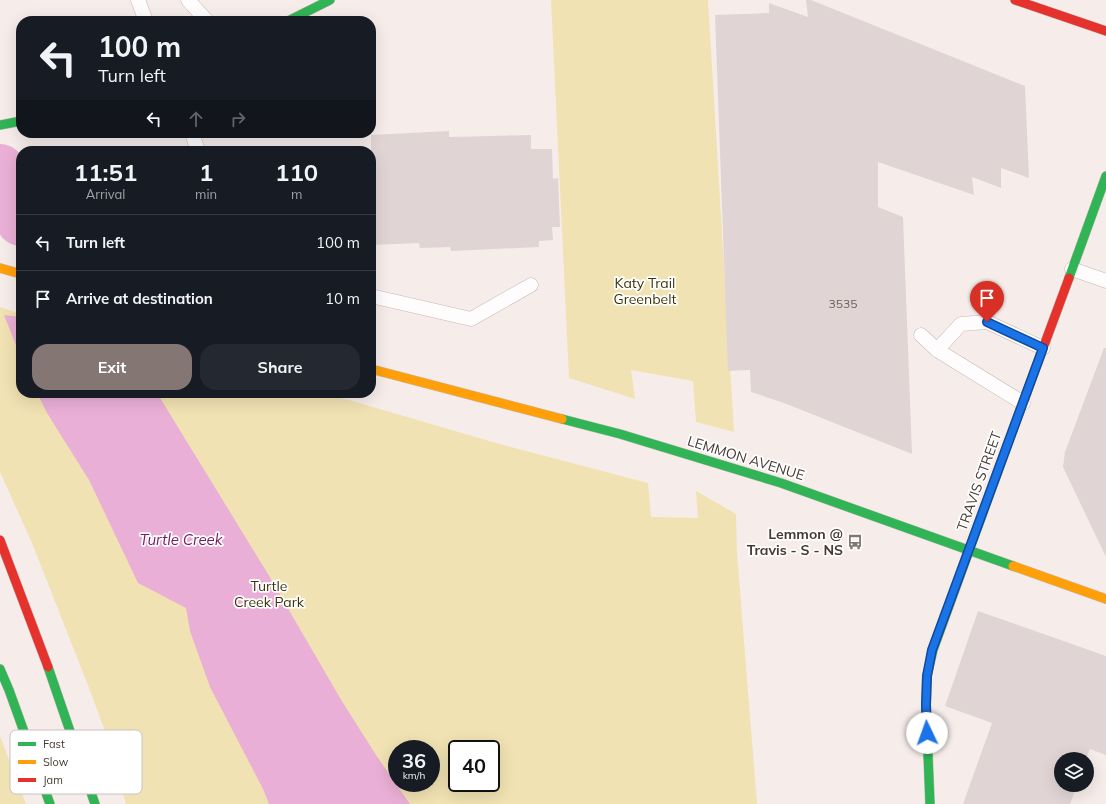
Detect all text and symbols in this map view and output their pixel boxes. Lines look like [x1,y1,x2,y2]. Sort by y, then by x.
text: 100 m [98,29,181,64]
icon: left [32,32,84,84]
text: Turn left [98,64,166,87]
icon: left [143,108,165,130]
icon: ahead [185,108,207,130]
icon: right [227,108,249,130]
text: 11:51 [74,157,137,187]
text: 1 [199,157,213,187]
text: 110 [275,157,318,187]
text: Arrival [86,186,125,202]
text: min [195,186,217,202]
text: m [291,186,302,202]
icon: left [32,232,54,254]
text: Turn left [66,233,125,252]
text: 100 m [316,233,360,252]
park label: Katy Trail Greenbelt [614,274,677,308]
pin [970,281,1004,322]
icon: arrive [976,287,998,309]
icon: arrive [32,288,54,310]
text: Arrive at destination [66,289,213,308]
text: 10 m [325,289,360,308]
house number: 3535 [829,296,857,311]
button: Exit [32,344,192,390]
button: Share [200,344,360,390]
street label: TRAVIS STREET [953,428,1006,533]
street label: LEMMON AVENUE [685,432,807,484]
place label: Lemmon @ Travis - S - NS [747,525,843,559]
water label: Turtle Creek [139,530,224,549]
bus stop icon: Lemmon @ Travis - S - NS [846,533,864,551]
park label: Turtle Creek Park [234,577,305,611]
position arrow [906,712,948,754]
legend [10,730,142,794]
text: Fast [43,737,65,751]
speed limit sign: 40 [448,740,500,792]
text: 36 [402,748,426,773]
map controls [1054,752,1094,792]
button: layers [1054,752,1094,792]
text: Slow [43,755,69,769]
text: km/h [403,769,425,782]
text: Jam [43,773,63,787]

